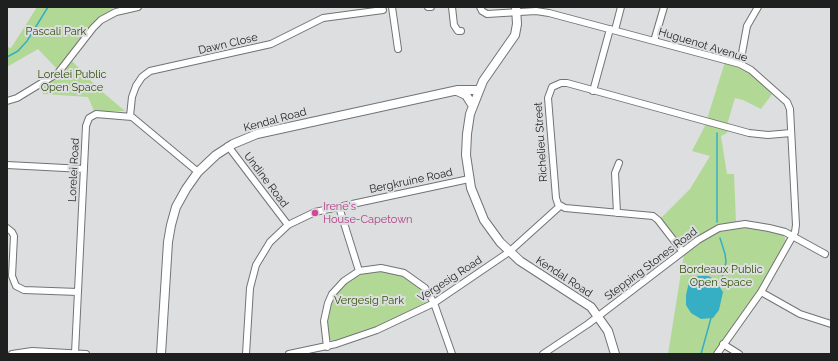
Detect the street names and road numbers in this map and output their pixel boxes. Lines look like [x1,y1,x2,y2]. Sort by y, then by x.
street label: Huguenot Avenue [657,25,749,65]
street label: Dawn Close [197,31,259,57]
street label: Richelieu Street [532,102,550,182]
street label: Kendal Road [242,105,308,135]
street label: Lorelei Road [66,138,82,202]
street label: Undine Road [241,150,291,210]
street label: Bergkruine Road [368,166,454,196]
street label: Stepping Stones Road [602,225,700,303]
street label: Vergesig Road [415,253,485,305]
street label: Kendal Road [533,254,595,300]

